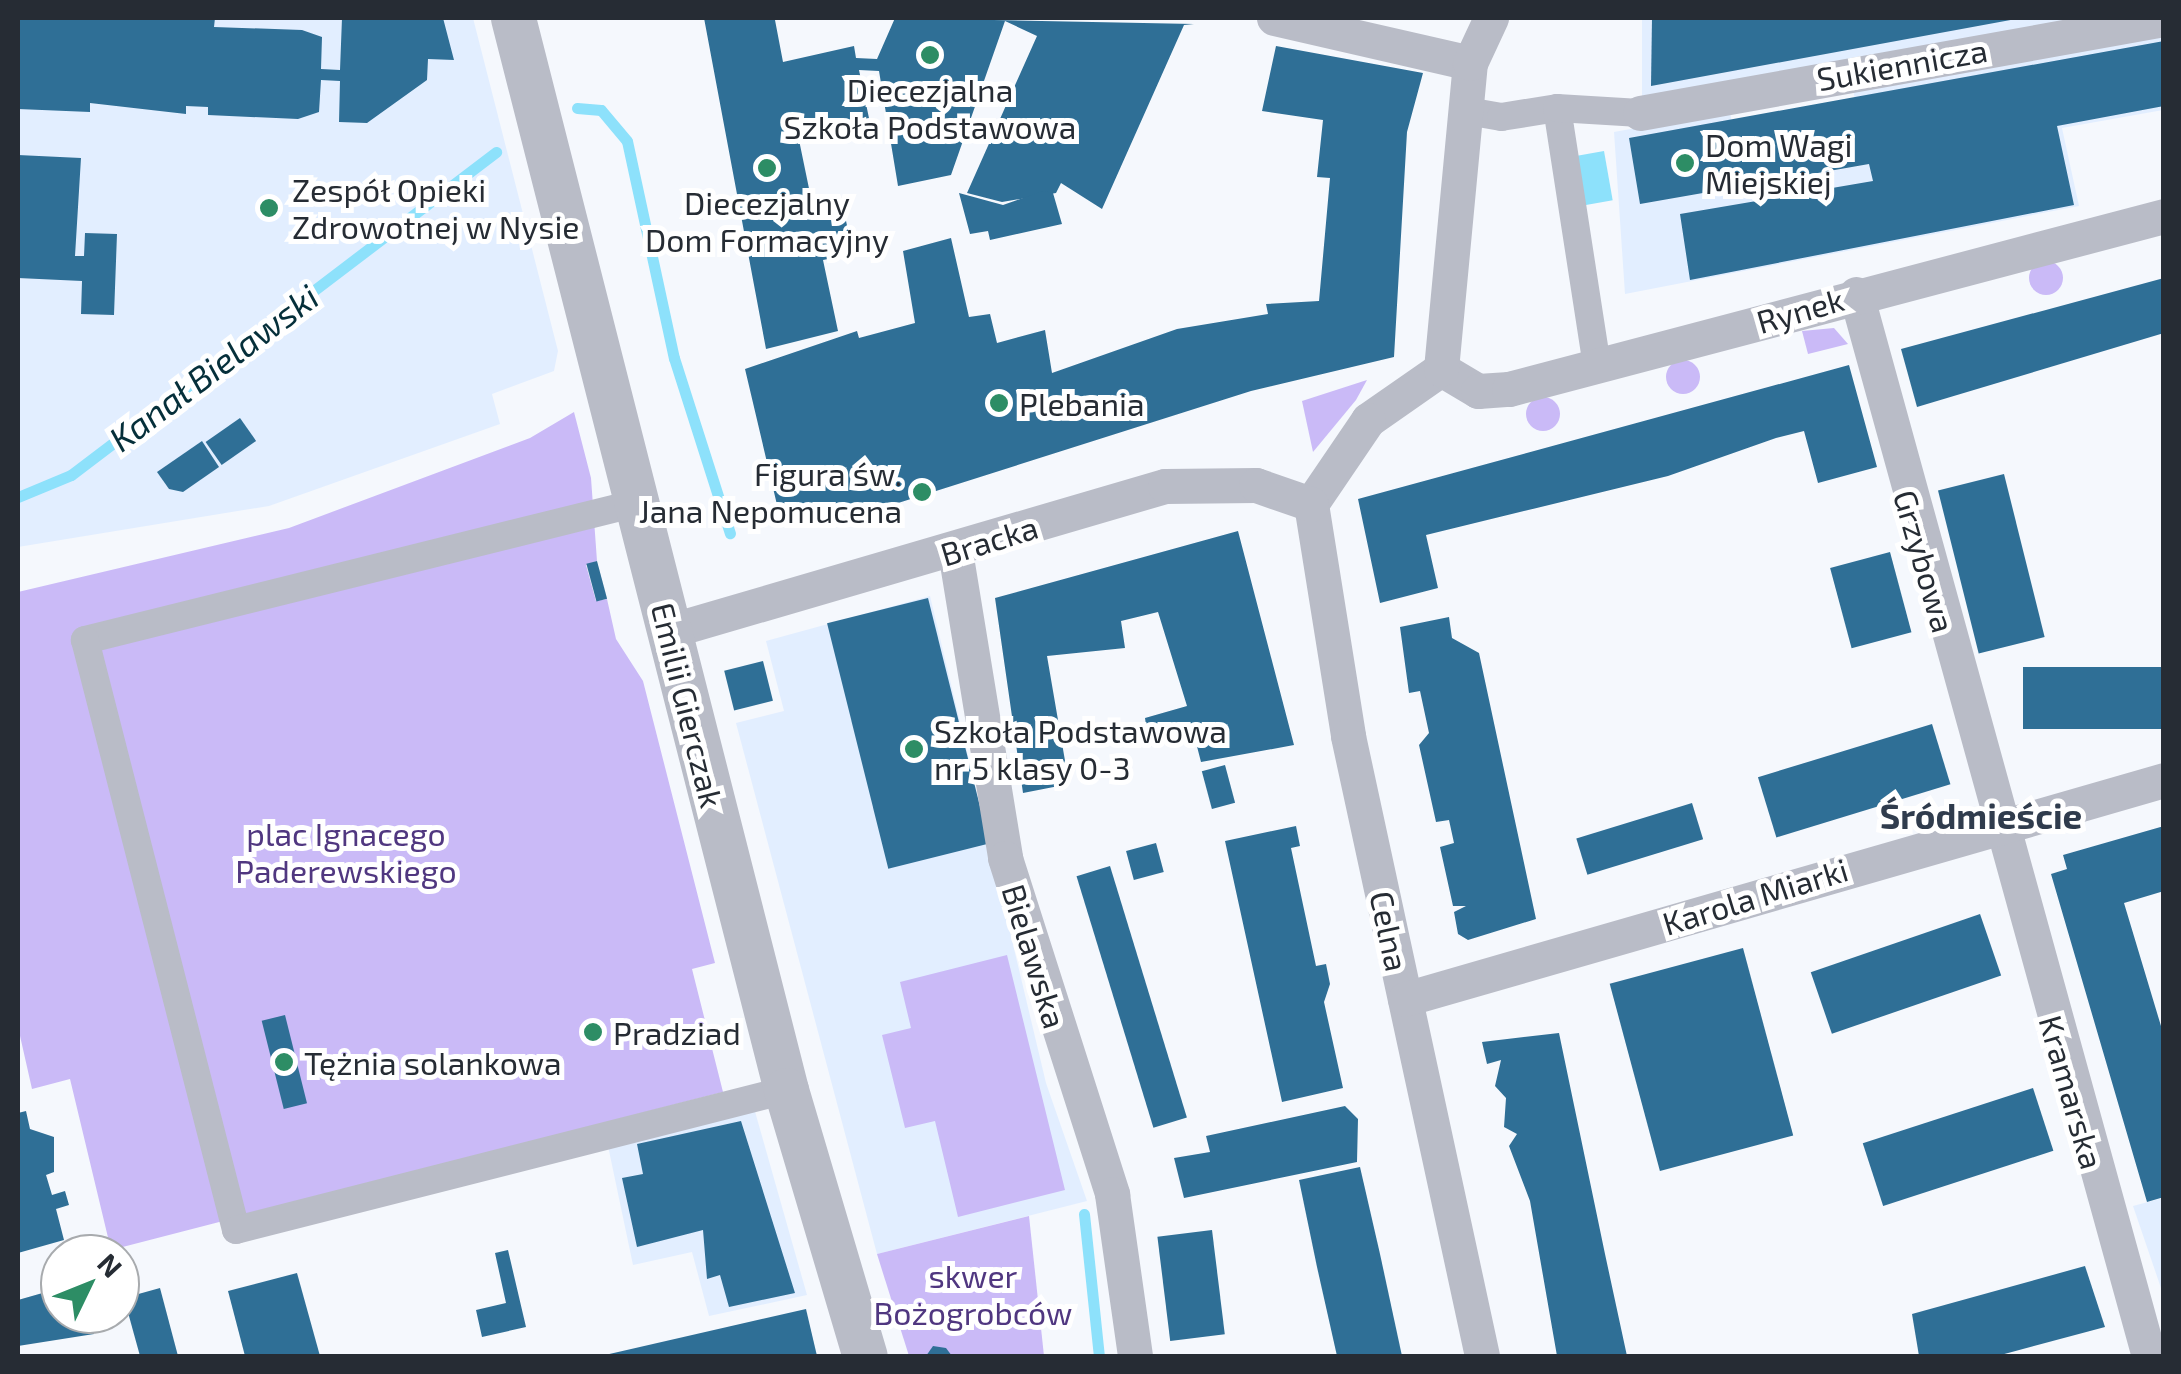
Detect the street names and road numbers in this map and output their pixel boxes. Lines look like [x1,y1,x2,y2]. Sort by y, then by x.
street label: Sukiennicza [1814,30,1990,98]
street label: Rynek [1752,279,1848,341]
street label: Grzybowa [1886,485,1964,637]
street label: Bracka [936,507,1042,573]
street label: Emilii Gierczak [644,599,732,811]
street label: Karola Miarki [1658,850,1852,942]
street label: Bielawska [995,879,1075,1033]
street label: Celna [1363,887,1417,975]
street label: Kramarska [2032,1011,2112,1173]

